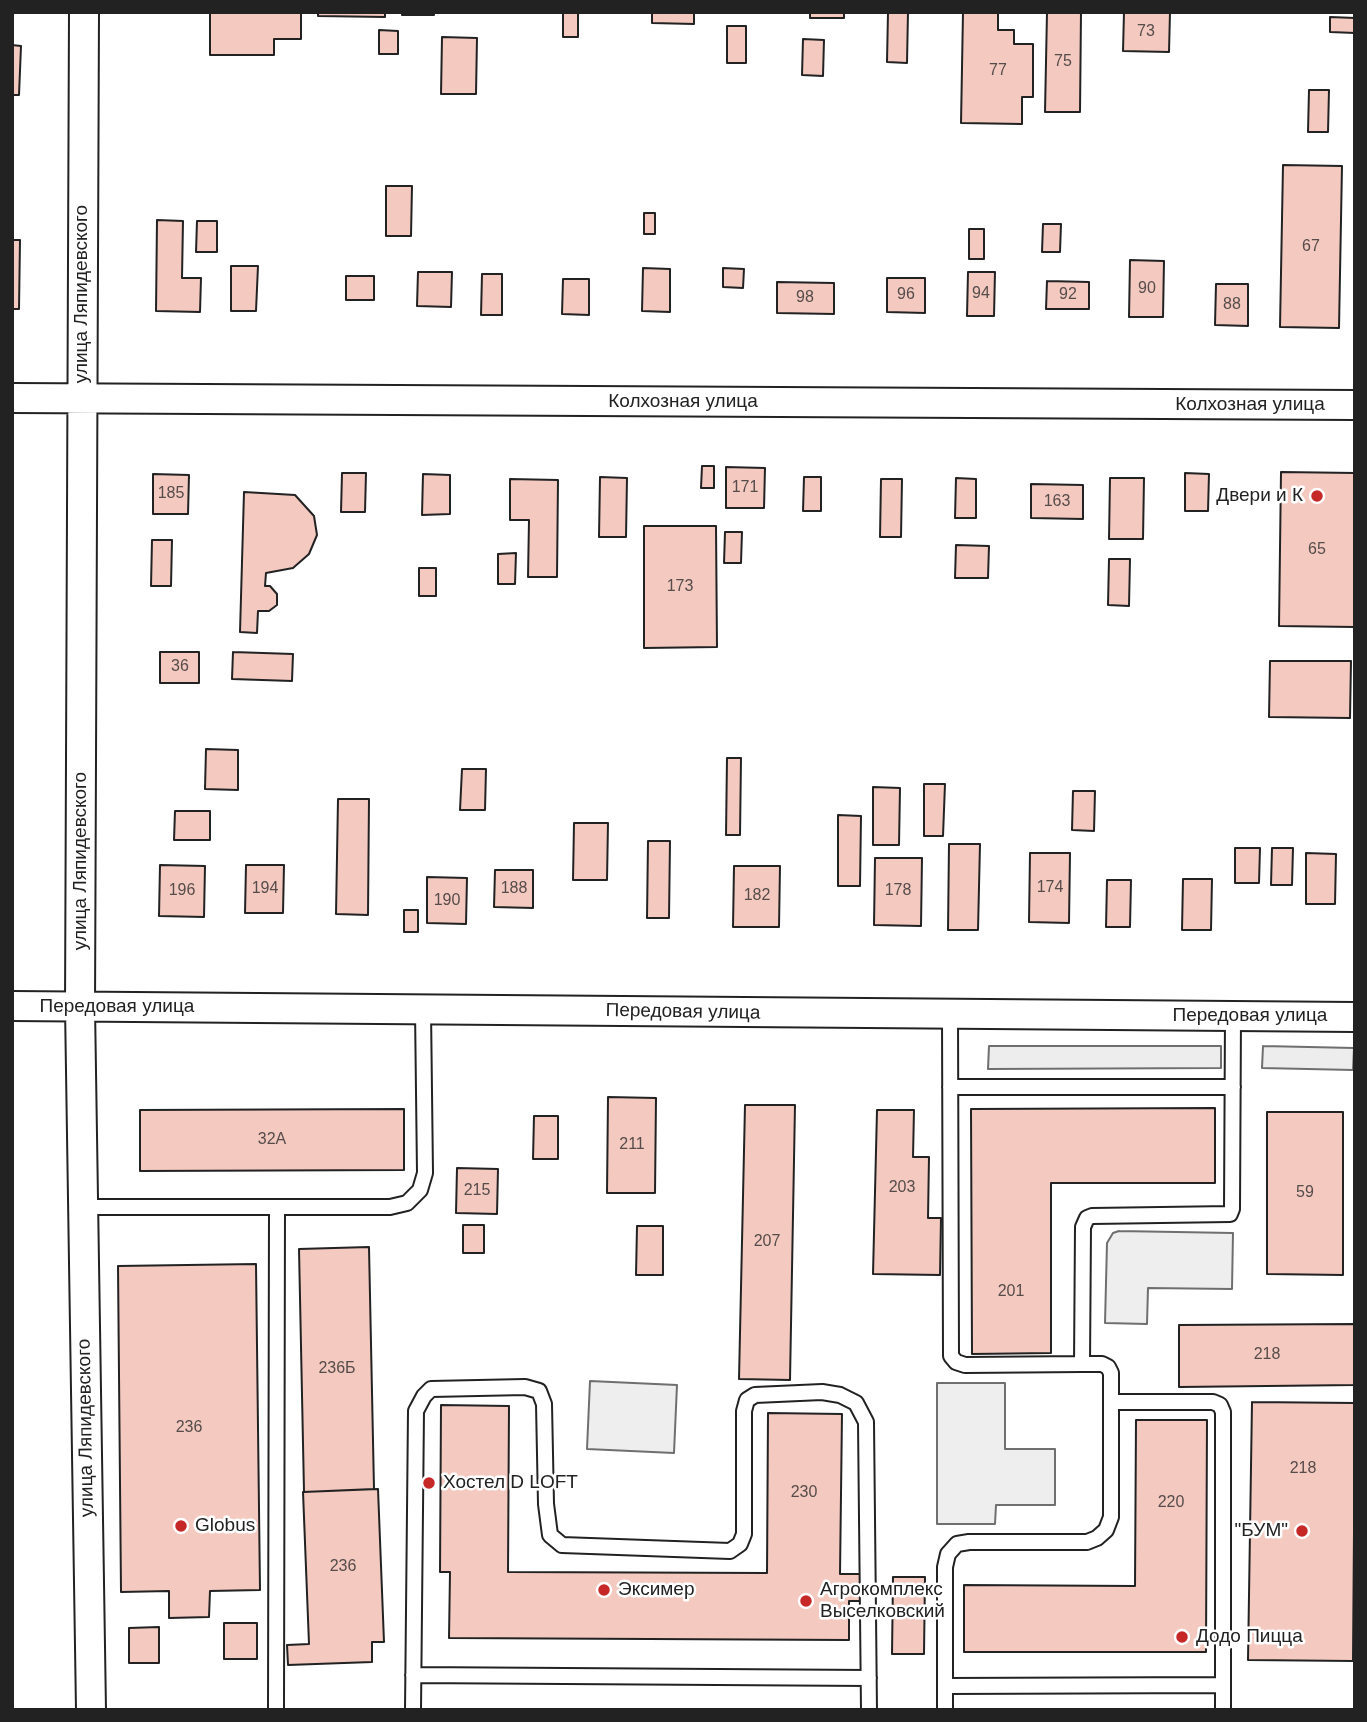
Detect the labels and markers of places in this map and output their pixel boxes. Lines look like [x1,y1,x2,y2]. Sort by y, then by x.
place label: Двери и К [1216,485,1303,507]
marker: Двери и К [1309,488,1325,504]
place label: Хостел D LOFT [443,1472,578,1494]
marker: Хостел D LOFT [421,1475,437,1491]
place label: Globus [195,1515,255,1537]
marker: Globus [173,1518,189,1534]
place label: "БУМ" [1235,1520,1288,1542]
marker: "БУМ" [1294,1523,1310,1539]
place label: Эксимер [618,1579,694,1601]
place label: Агрокомплекс Выселковский [820,1579,945,1623]
marker: Эксимер [596,1582,612,1598]
marker: Агрокомплекс Выселковский [798,1593,814,1609]
place label: Додо Пицца [1196,1626,1303,1648]
marker: Додо Пицца [1174,1629,1190,1645]

